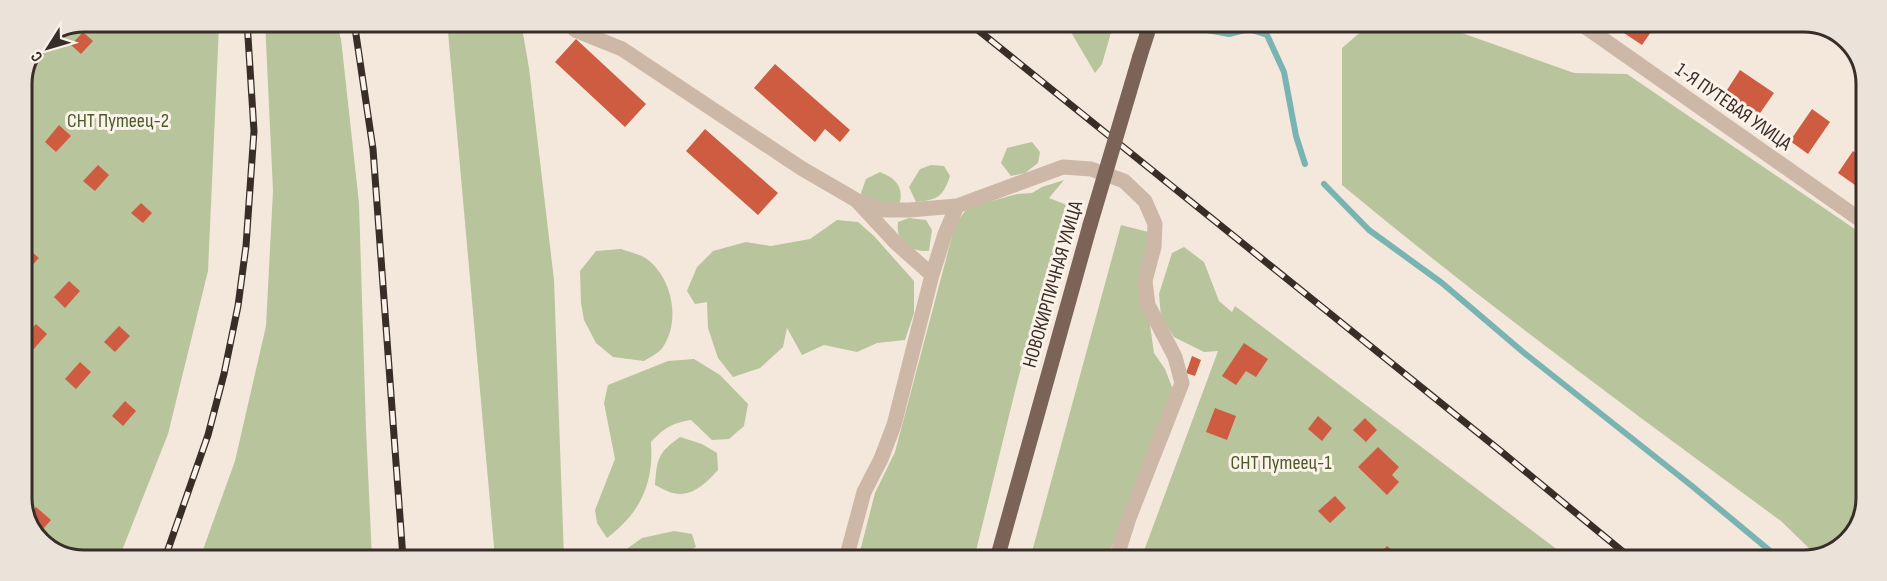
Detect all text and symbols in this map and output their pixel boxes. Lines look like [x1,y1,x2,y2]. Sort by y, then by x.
north arrow [18,18,78,78]
text: С [27,47,47,65]
street label: 1-Я ПУТЕВАЯ УЛИЦА [1671,58,1797,156]
park label: СНТ Путеец-2 [67,109,169,133]
street label: НОВОКИРПИЧНАЯ УЛИЦА [1018,198,1088,370]
park label: СНТ Путеец-1 [1231,451,1331,475]

